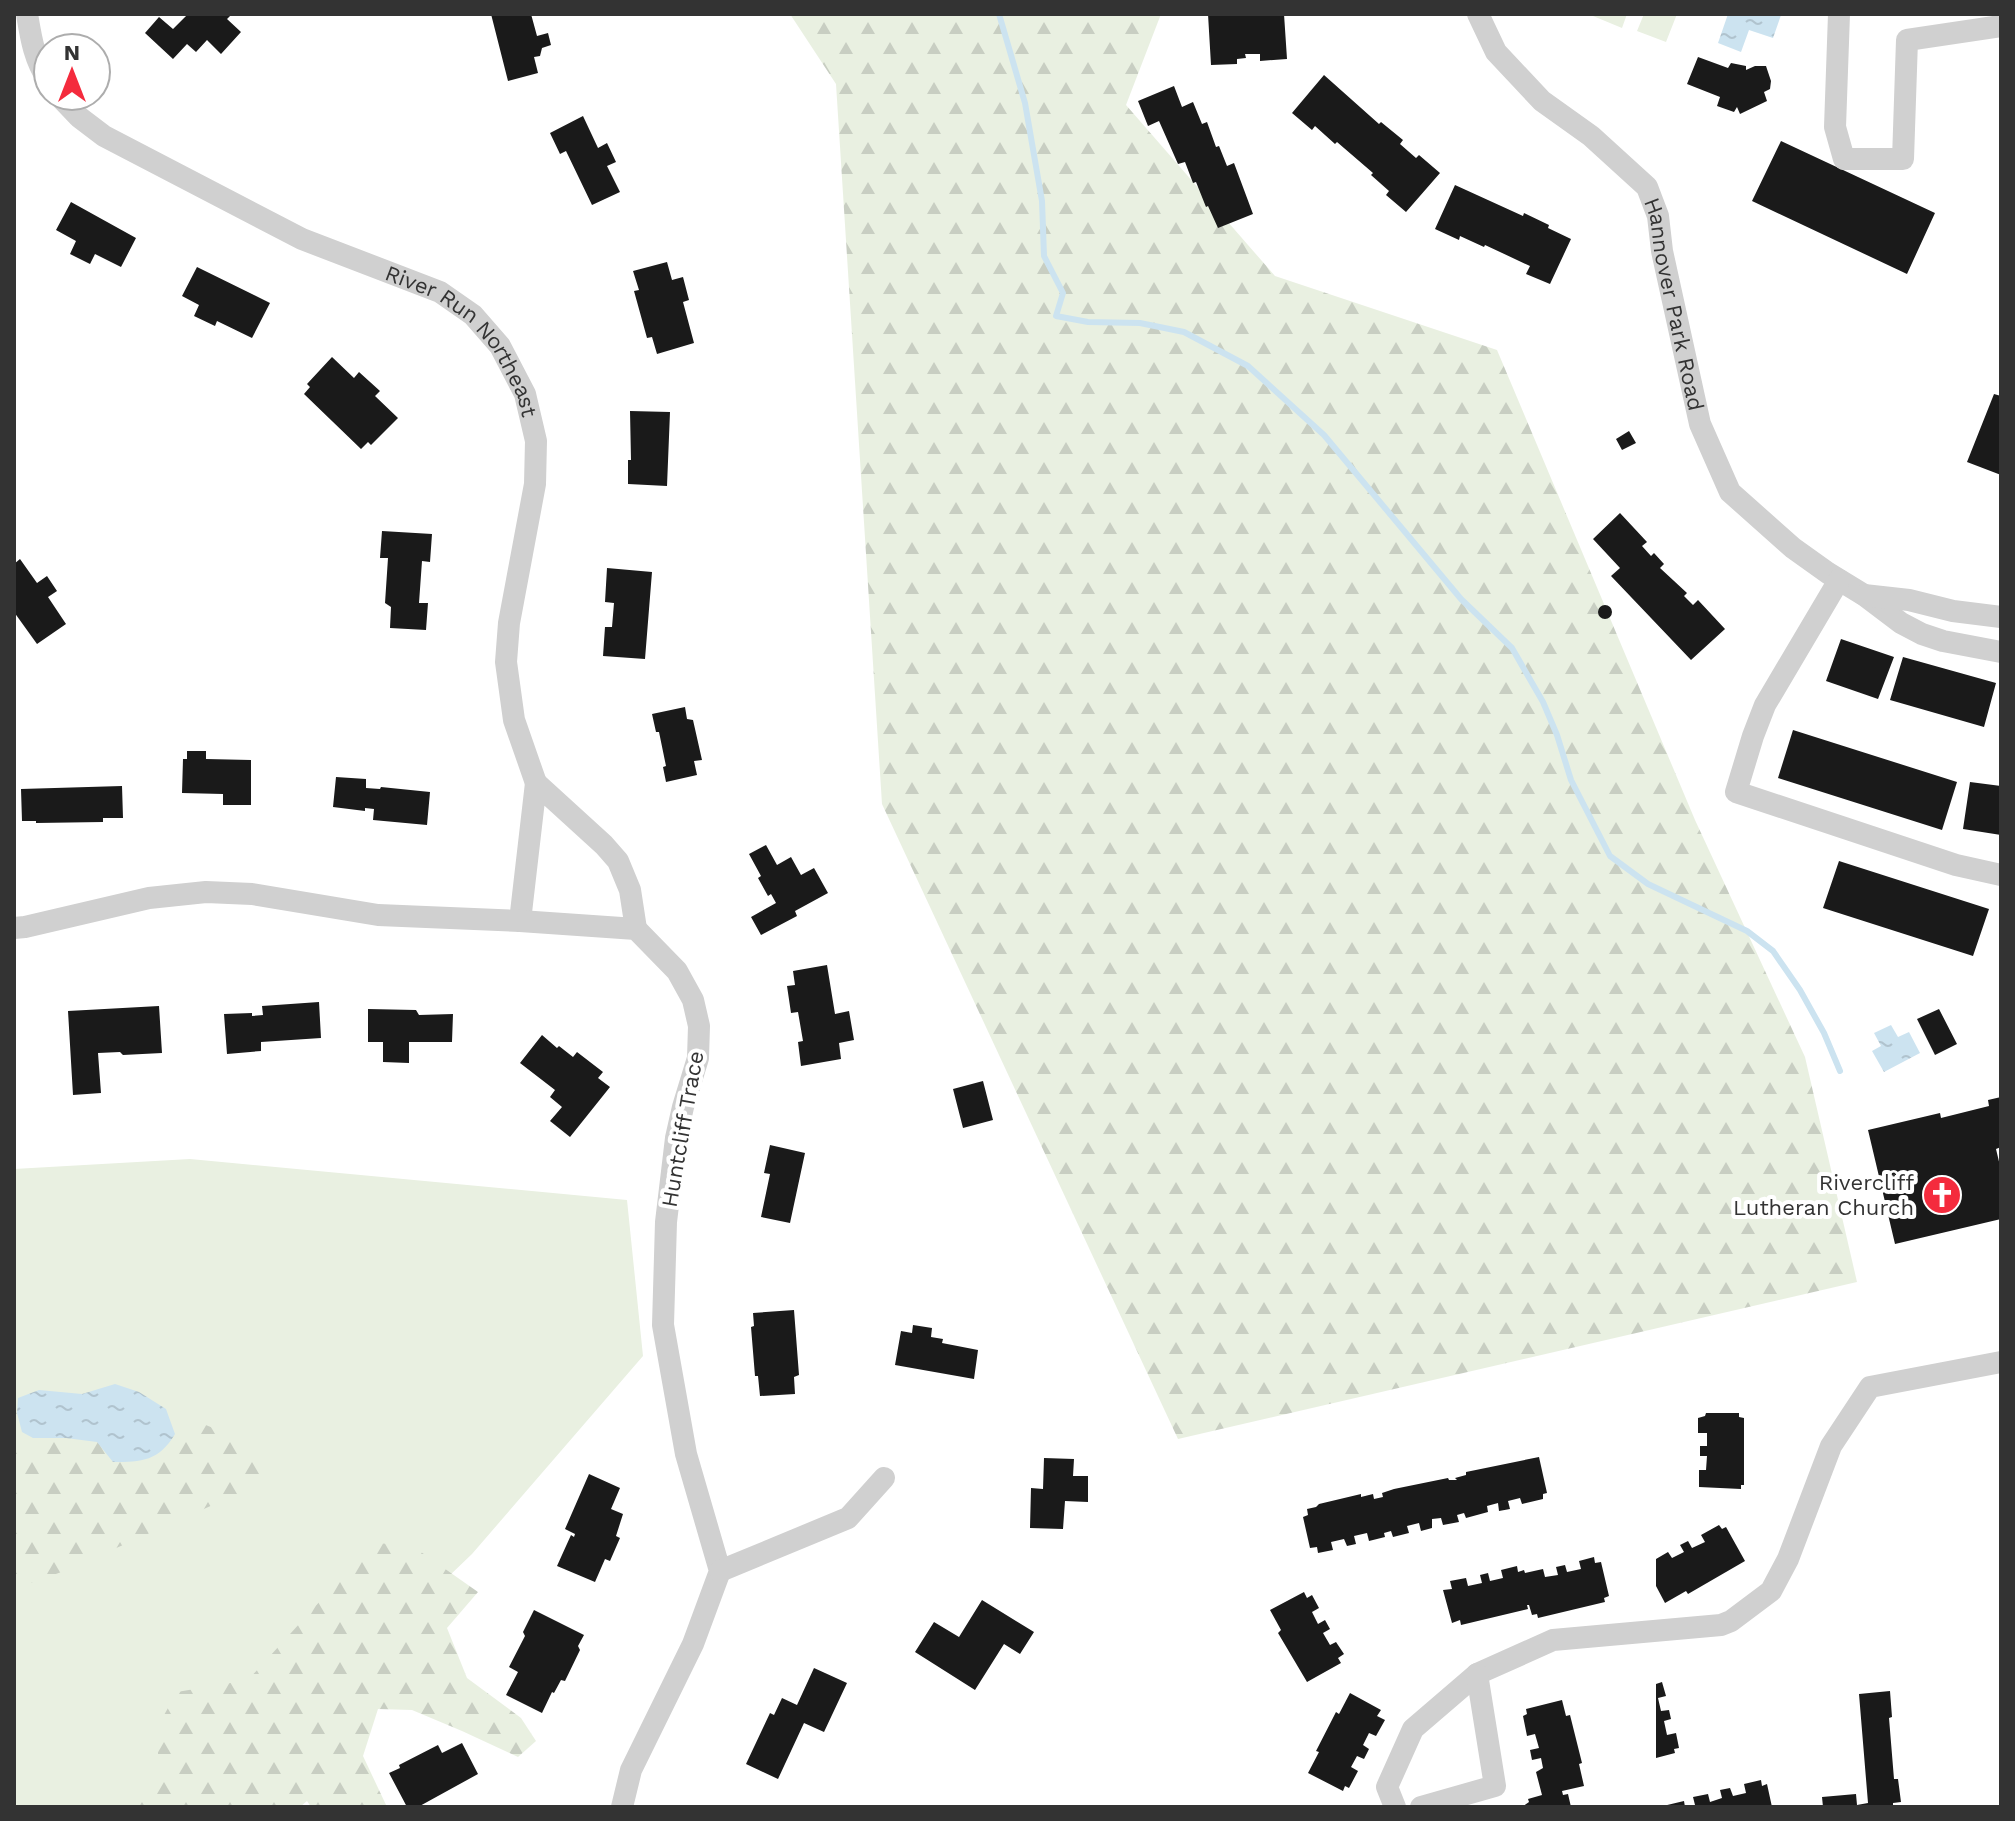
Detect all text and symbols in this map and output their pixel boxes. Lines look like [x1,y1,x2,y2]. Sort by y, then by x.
north arrow [32,32,112,112]
text: N [64,40,80,65]
street label: Hannover Park Road [1639,194,1709,413]
street label: River Run Northeast [382,260,542,419]
street label: Huntcliff Trace [656,1049,709,1209]
place label: Rivercliff Lutheran Church [1733,1170,1915,1220]
church icon: Rivercliff Lutheran Church [1921,1174,1963,1216]

